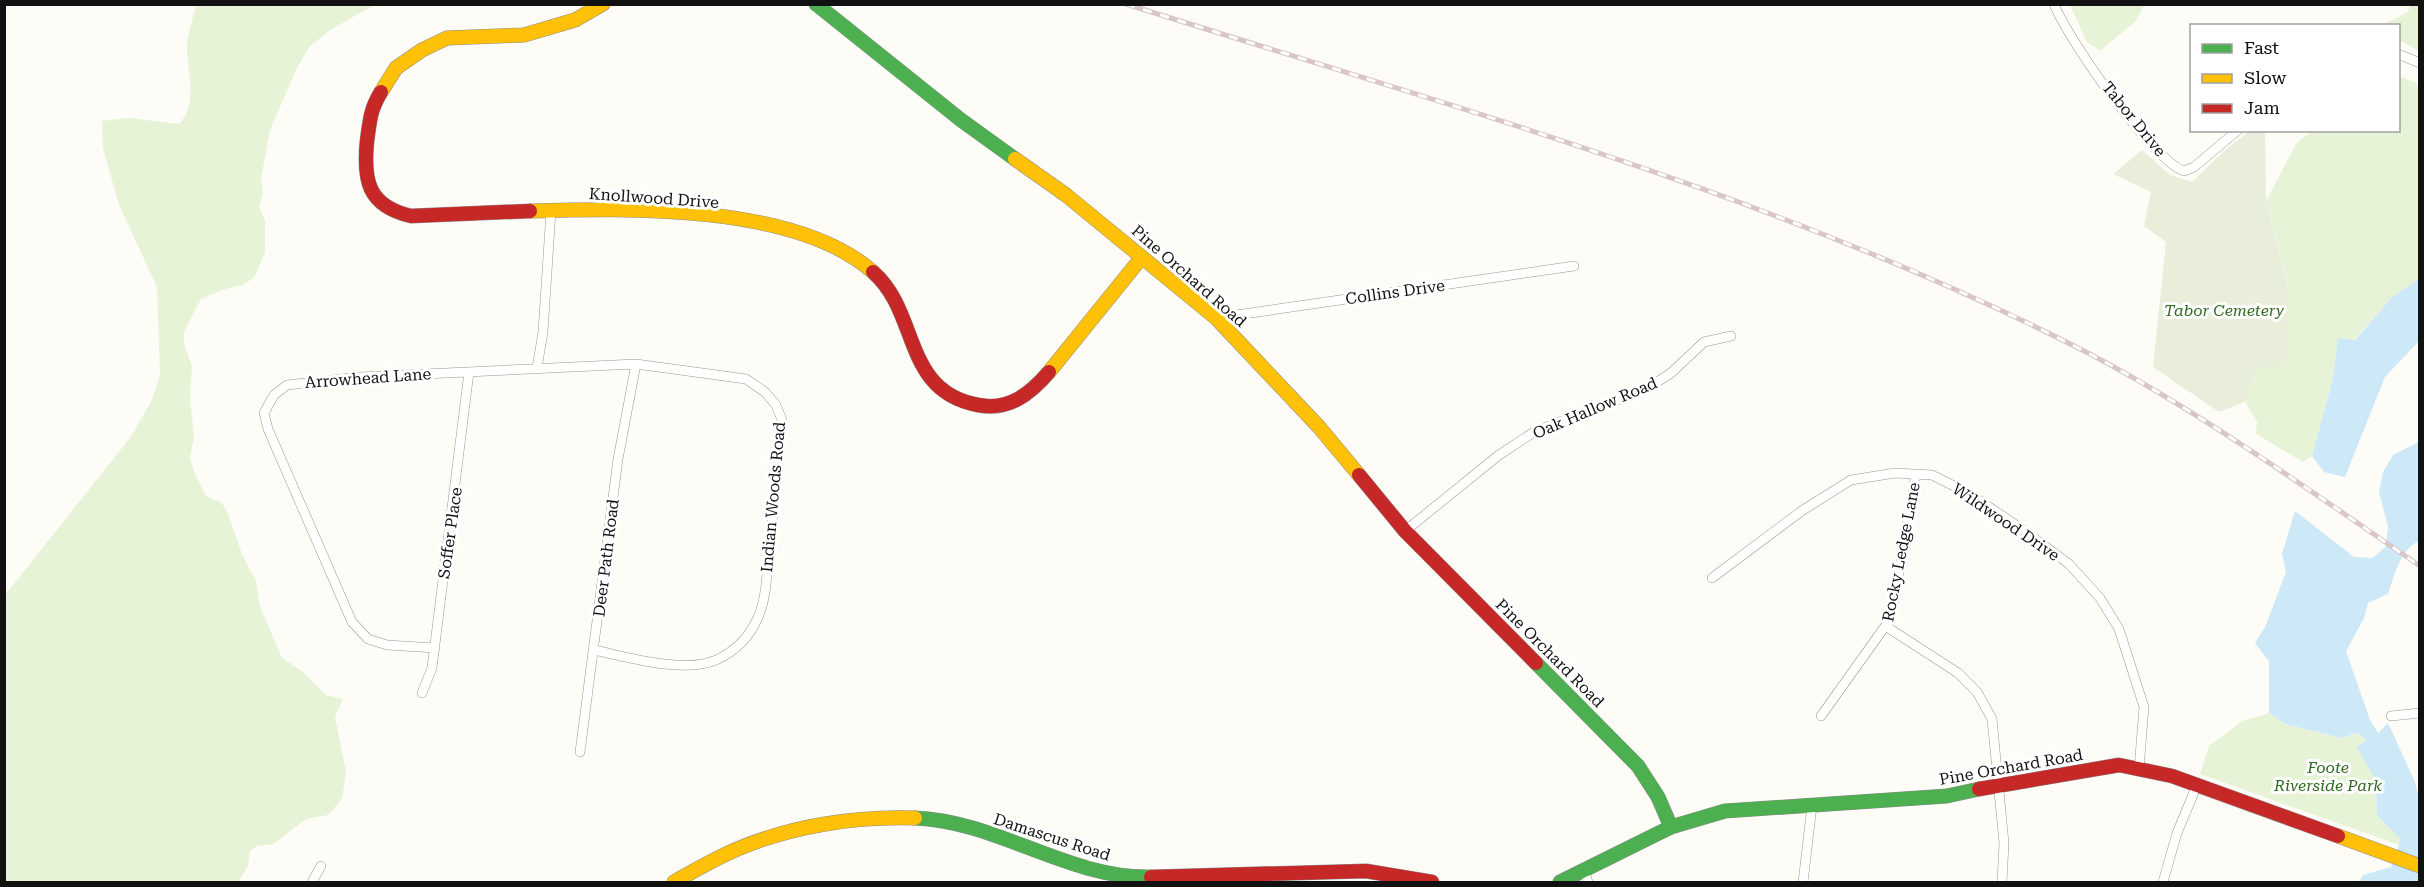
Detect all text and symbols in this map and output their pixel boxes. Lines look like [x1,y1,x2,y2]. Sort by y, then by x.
legend [2190,24,2400,132]
text: Fast [2244,37,2279,58]
text: Slow [2244,67,2286,88]
street label: Tabor Drive [2098,78,2170,160]
text: Jam [2244,97,2280,118]
street label: Knollwood Drive [588,184,720,212]
street label: Pine Orchard Road [1128,221,1250,331]
street label: Collins Drive [1344,276,1446,308]
park label: Tabor Cemetery [2164,301,2285,320]
street label: Arrowhead Lane [304,364,432,392]
street label: Oak Hallow Road [1530,373,1660,443]
street label: Indian Woods Road [757,421,789,573]
street label: Wildwood Drive [1949,479,2063,565]
street label: Rocky Ledge Lane [1878,480,1924,623]
street label: Soffer Place [434,486,466,580]
street label: Deer Path Road [589,498,623,618]
street label: Pine Orchard Road [1492,595,1608,711]
street label: Pine Orchard Road [1938,745,2084,789]
park label: Foote Riverside Park [2273,758,2382,795]
street label: Damascus Road [991,809,1113,865]

